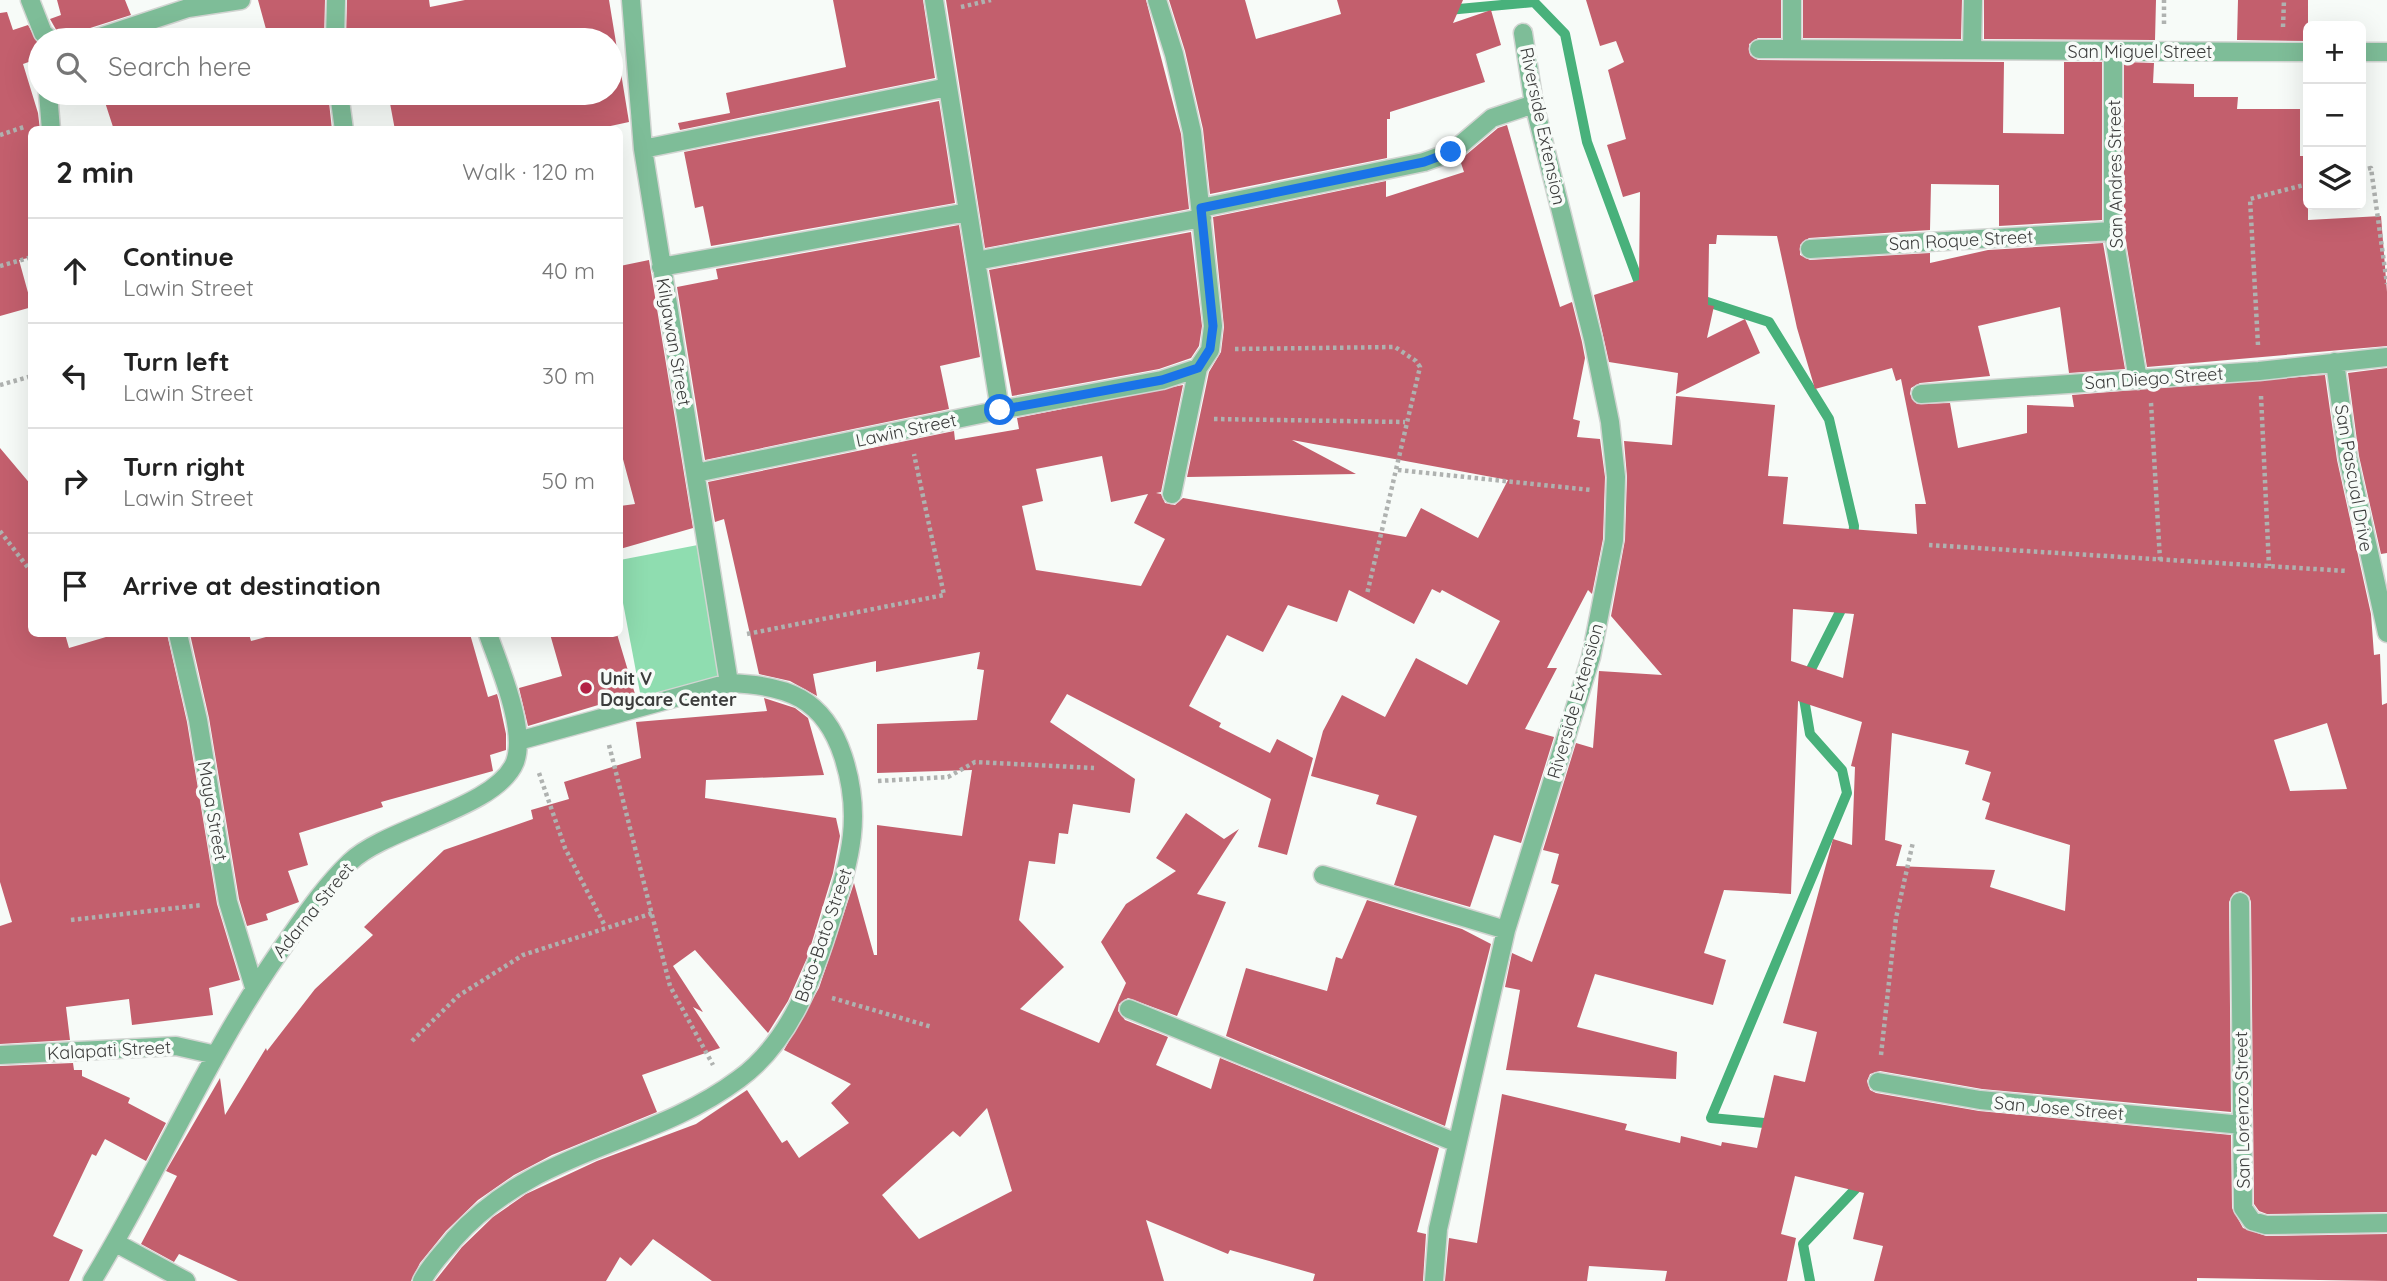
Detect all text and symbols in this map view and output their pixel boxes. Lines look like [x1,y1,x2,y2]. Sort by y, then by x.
map controls [2303,21,2366,210]
button: + [2303,21,2366,84]
search box [28,28,623,105]
street label: San Miguel Street [2068,40,2212,63]
street label: Riverside Extension [1515,45,1571,207]
icon: search [52,48,90,86]
text: Search here [108,50,252,83]
button: − [2303,84,2366,147]
street label: San Andres Street [2102,100,2128,248]
route end [1435,136,1466,167]
button: layers [2303,147,2366,210]
text: 2 min [56,153,134,191]
text: Walk · 120 m [462,157,595,186]
street label: San Roque Street [1888,225,2034,255]
text: Continue [123,240,234,273]
icon: ahead [56,252,94,290]
text: 40 m [542,256,595,285]
text: Lawin Street [123,273,254,302]
street label: Kilyawan Street [651,276,697,408]
text: Turn left [123,345,230,378]
icon: left [56,357,94,395]
text: 30 m [542,361,595,390]
street label: San Diego Street [2084,362,2224,394]
text: Lawin Street [123,378,254,407]
route start [984,394,1015,425]
street label: San Pascual Drive [2330,403,2378,553]
street label: Lawin Street [854,408,958,452]
text: Turn right [123,450,245,483]
icon: right [56,462,94,500]
text: 50 m [542,466,595,495]
text: Lawin Street [123,483,254,512]
icon: arrive [56,567,94,605]
text: Arrive at destination [123,569,381,602]
street label: Riverside Extension [1542,621,1608,781]
place label: Unit V Daycare Center [600,667,737,711]
marker: Unit V Daycare Center [578,680,594,696]
street label: Maya Street [193,759,233,863]
street label: Adarna Street [268,858,358,962]
street label: Bato-Bato Street [789,865,857,1005]
street label: San Lorenzo Street [2229,1031,2255,1189]
street label: Kalapati Street [46,1035,172,1065]
street label: San Jose Street [1993,1091,2125,1125]

